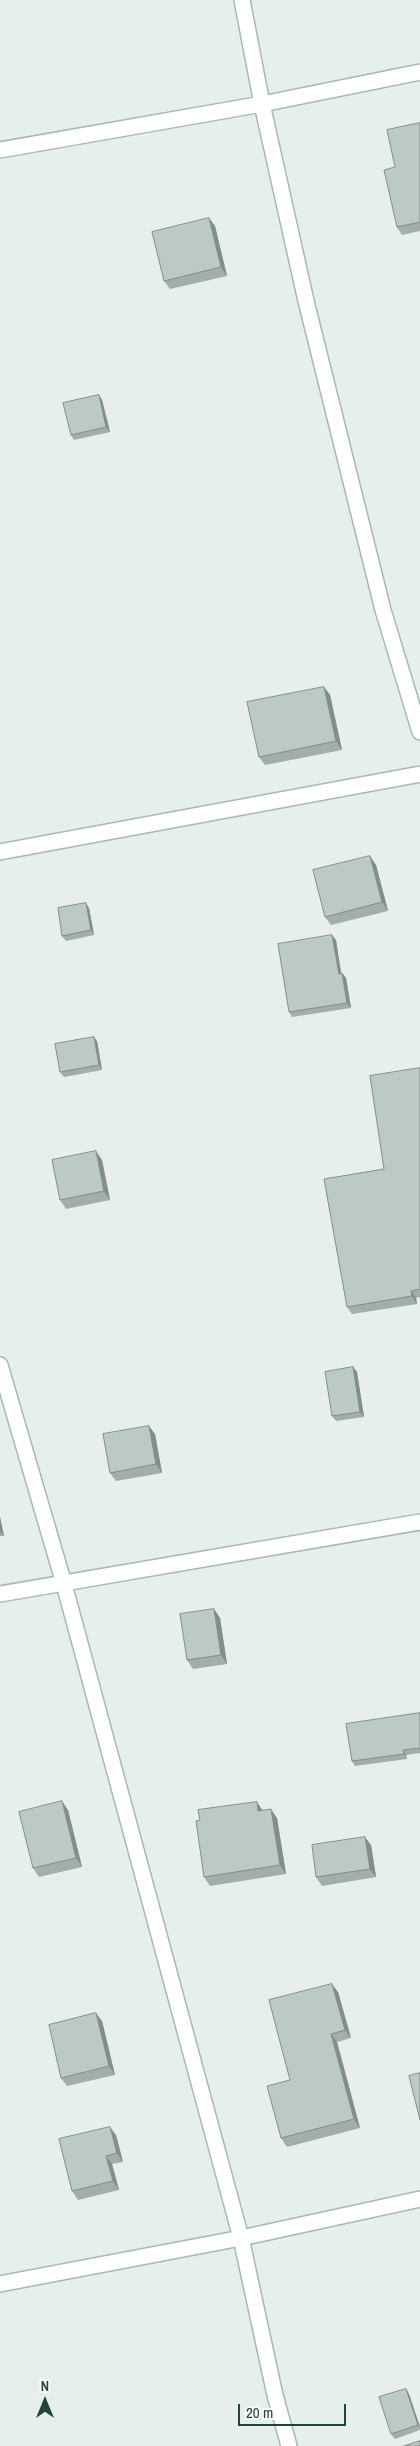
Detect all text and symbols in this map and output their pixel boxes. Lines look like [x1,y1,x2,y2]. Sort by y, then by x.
north arrow [20,2376,70,2426]
text: N [41,2377,49,2395]
scale bar [240,2394,348,2426]
text: 20 m [246,2402,273,2423]

